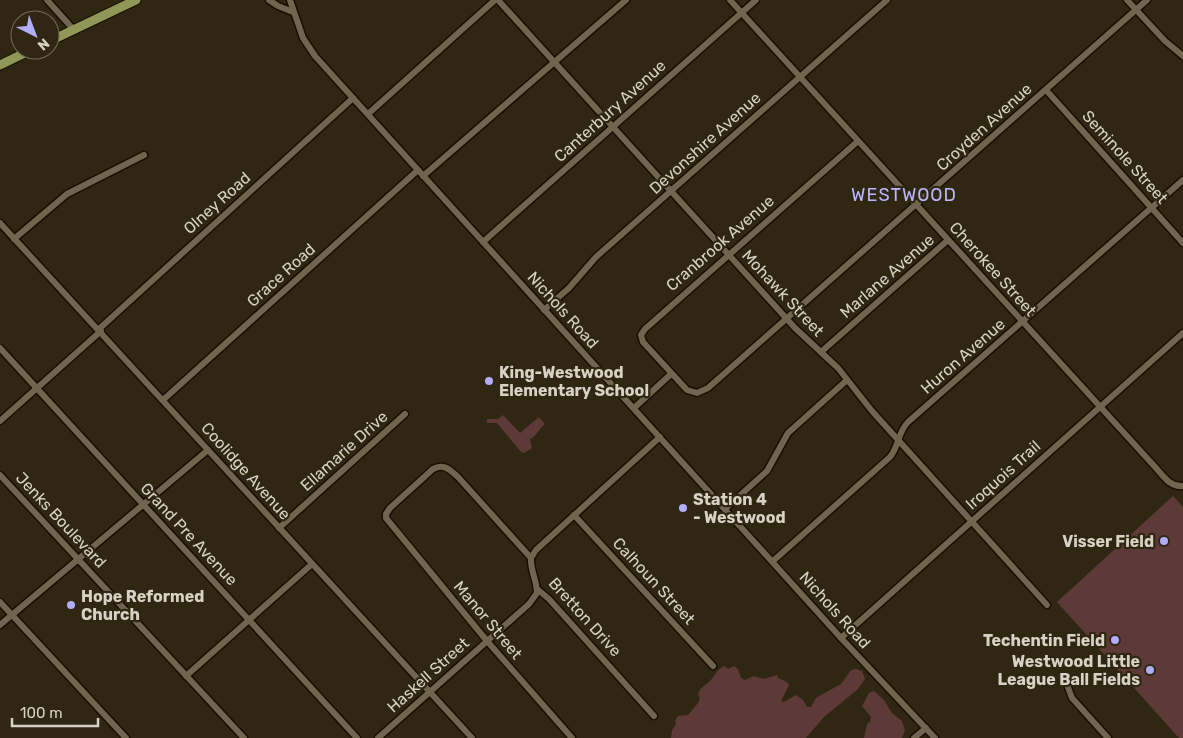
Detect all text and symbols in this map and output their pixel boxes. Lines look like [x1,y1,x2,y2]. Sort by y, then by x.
north arrow [10,10,60,60]
text: N [34,35,53,54]
street label: Canterbury Avenue [550,56,670,166]
street label: Croyden Avenue [932,79,1036,175]
street label: Devonshire Avenue [645,88,765,198]
street label: Seminole Street [1078,106,1172,208]
street label: Olney Road [180,168,254,238]
district label: WESTWOOD [851,184,957,206]
street label: Cranbrook Avenue [662,191,778,295]
street label: Cherokee Street [946,218,1040,320]
street label: Marlane Avenue [836,230,938,322]
street label: Grace Road [243,239,319,311]
street label: Mohawk Street [738,246,828,340]
street label: Nichols Road [524,268,602,352]
street label: Huron Avenue [917,314,1009,398]
place label: King-Westwood Elementary School [499,363,649,400]
marker: King-Westwood Elementary School [483,375,495,387]
street label: Ellamarie Drive [297,407,392,495]
street label: Coolidge Avenue [197,418,295,524]
street label: Iroquois Trail [962,437,1044,513]
street label: Jenks Boulevard [12,468,110,572]
street label: Grand Pre Avenue [137,479,241,589]
place label: Station 4 - Westwood [693,490,786,527]
marker: Station 4 - Westwood [677,502,689,514]
place label: Visser Field [1062,532,1154,551]
street label: Calhoun Street [609,534,699,628]
marker: Visser Field [1158,535,1170,547]
street label: Nichols Road [796,568,874,652]
street label: Bretton Drive [545,574,625,660]
street label: Manor Street [450,577,526,663]
place label: Hope Reformed Church [81,587,204,624]
marker: Hope Reformed Church [65,599,77,611]
place label: Techentin Field [983,631,1105,650]
street label: Haskell Street [383,633,473,717]
marker: Techentin Field [1109,634,1121,646]
place label: Westwood Little League Ball Fields [998,652,1140,689]
marker: Westwood Little League Ball Fields [1144,664,1156,676]
scale bar [12,696,99,728]
text: 100 m [20,704,62,722]

